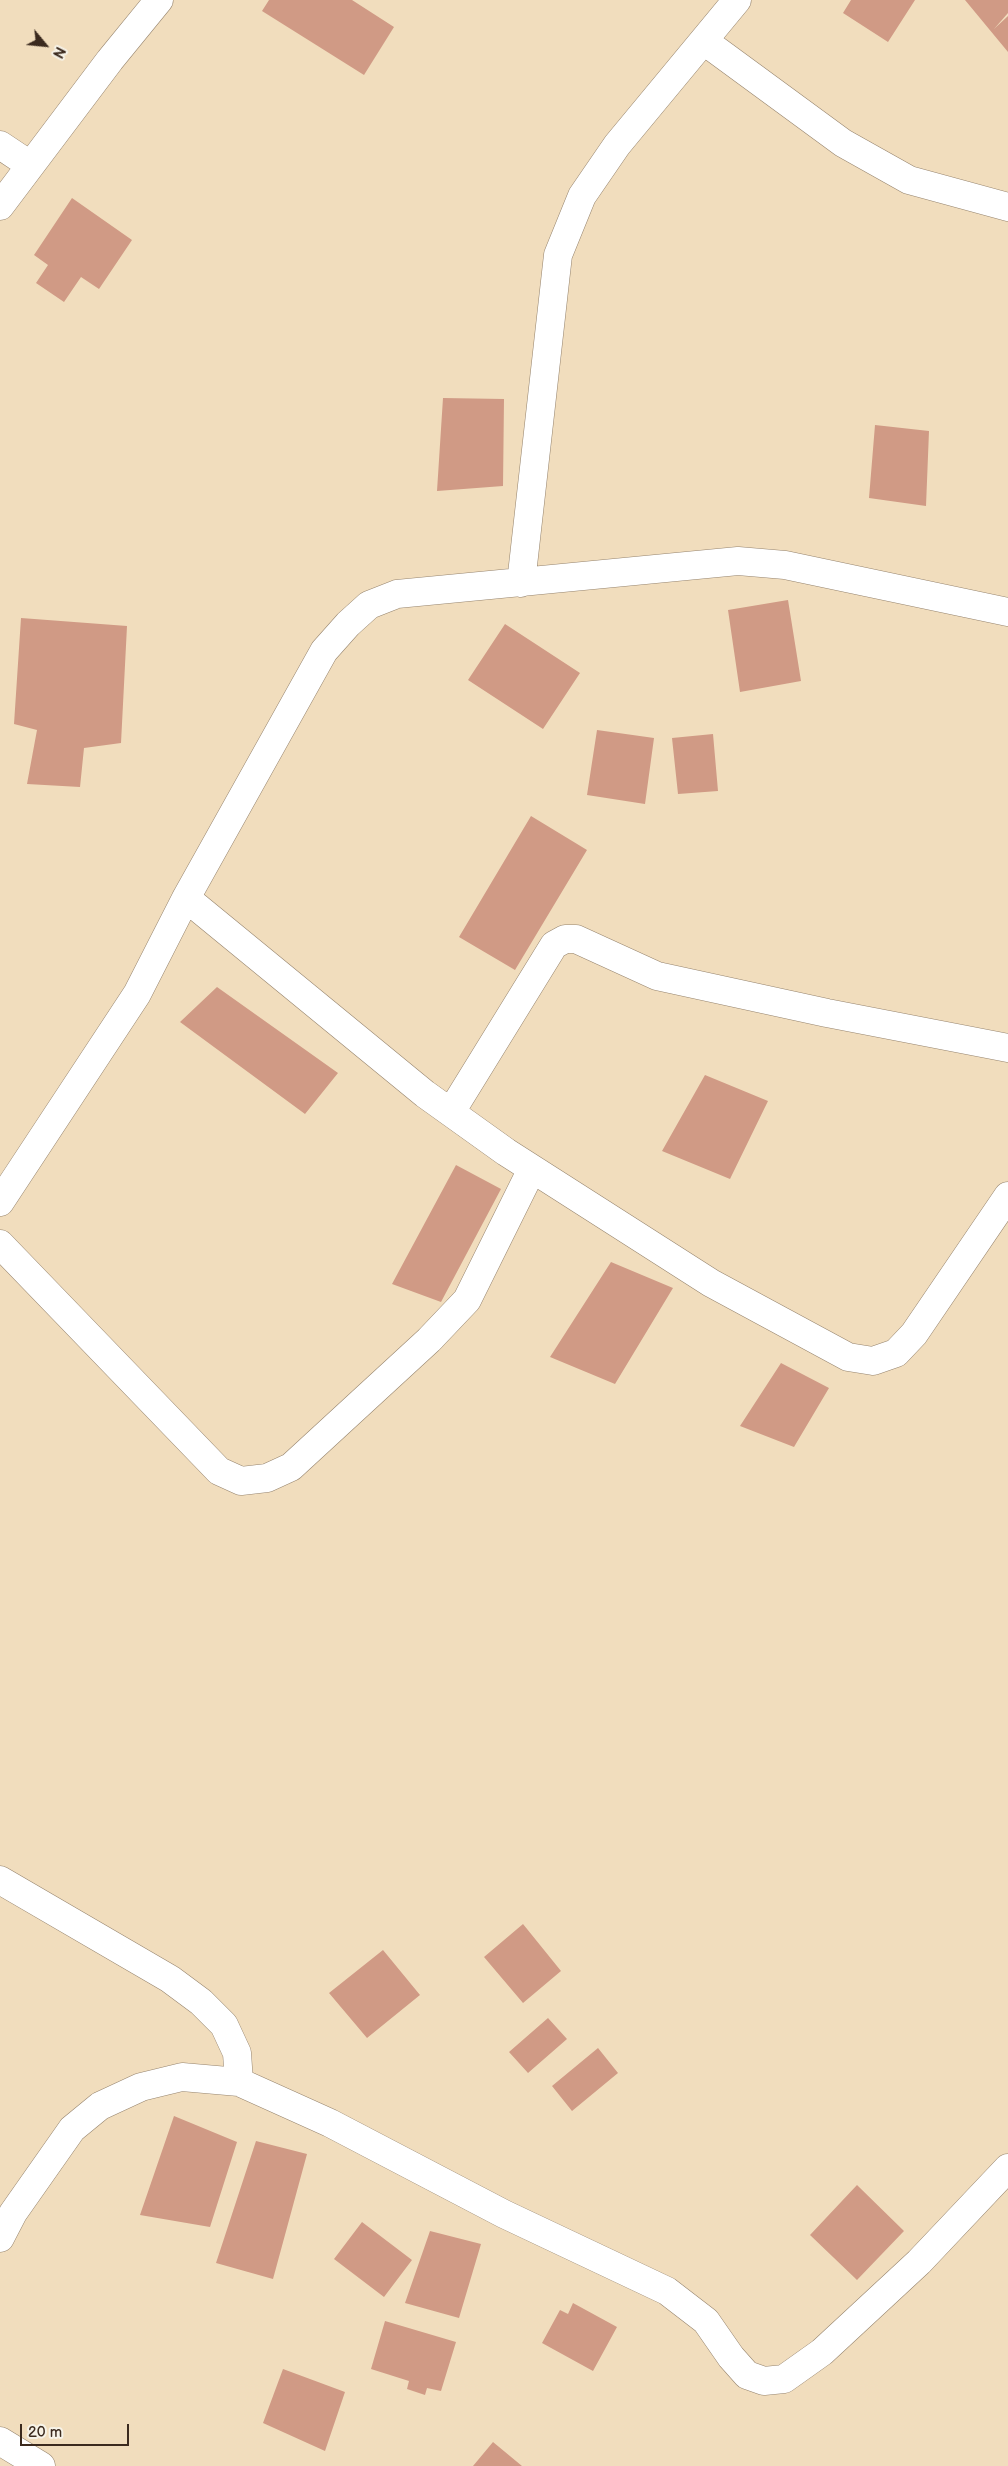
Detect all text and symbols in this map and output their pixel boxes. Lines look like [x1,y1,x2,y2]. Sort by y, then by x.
north arrow [20,20,70,70]
text: N [49,44,69,61]
scale bar [22,2414,131,2446]
text: 20 m [28,2423,62,2442]

